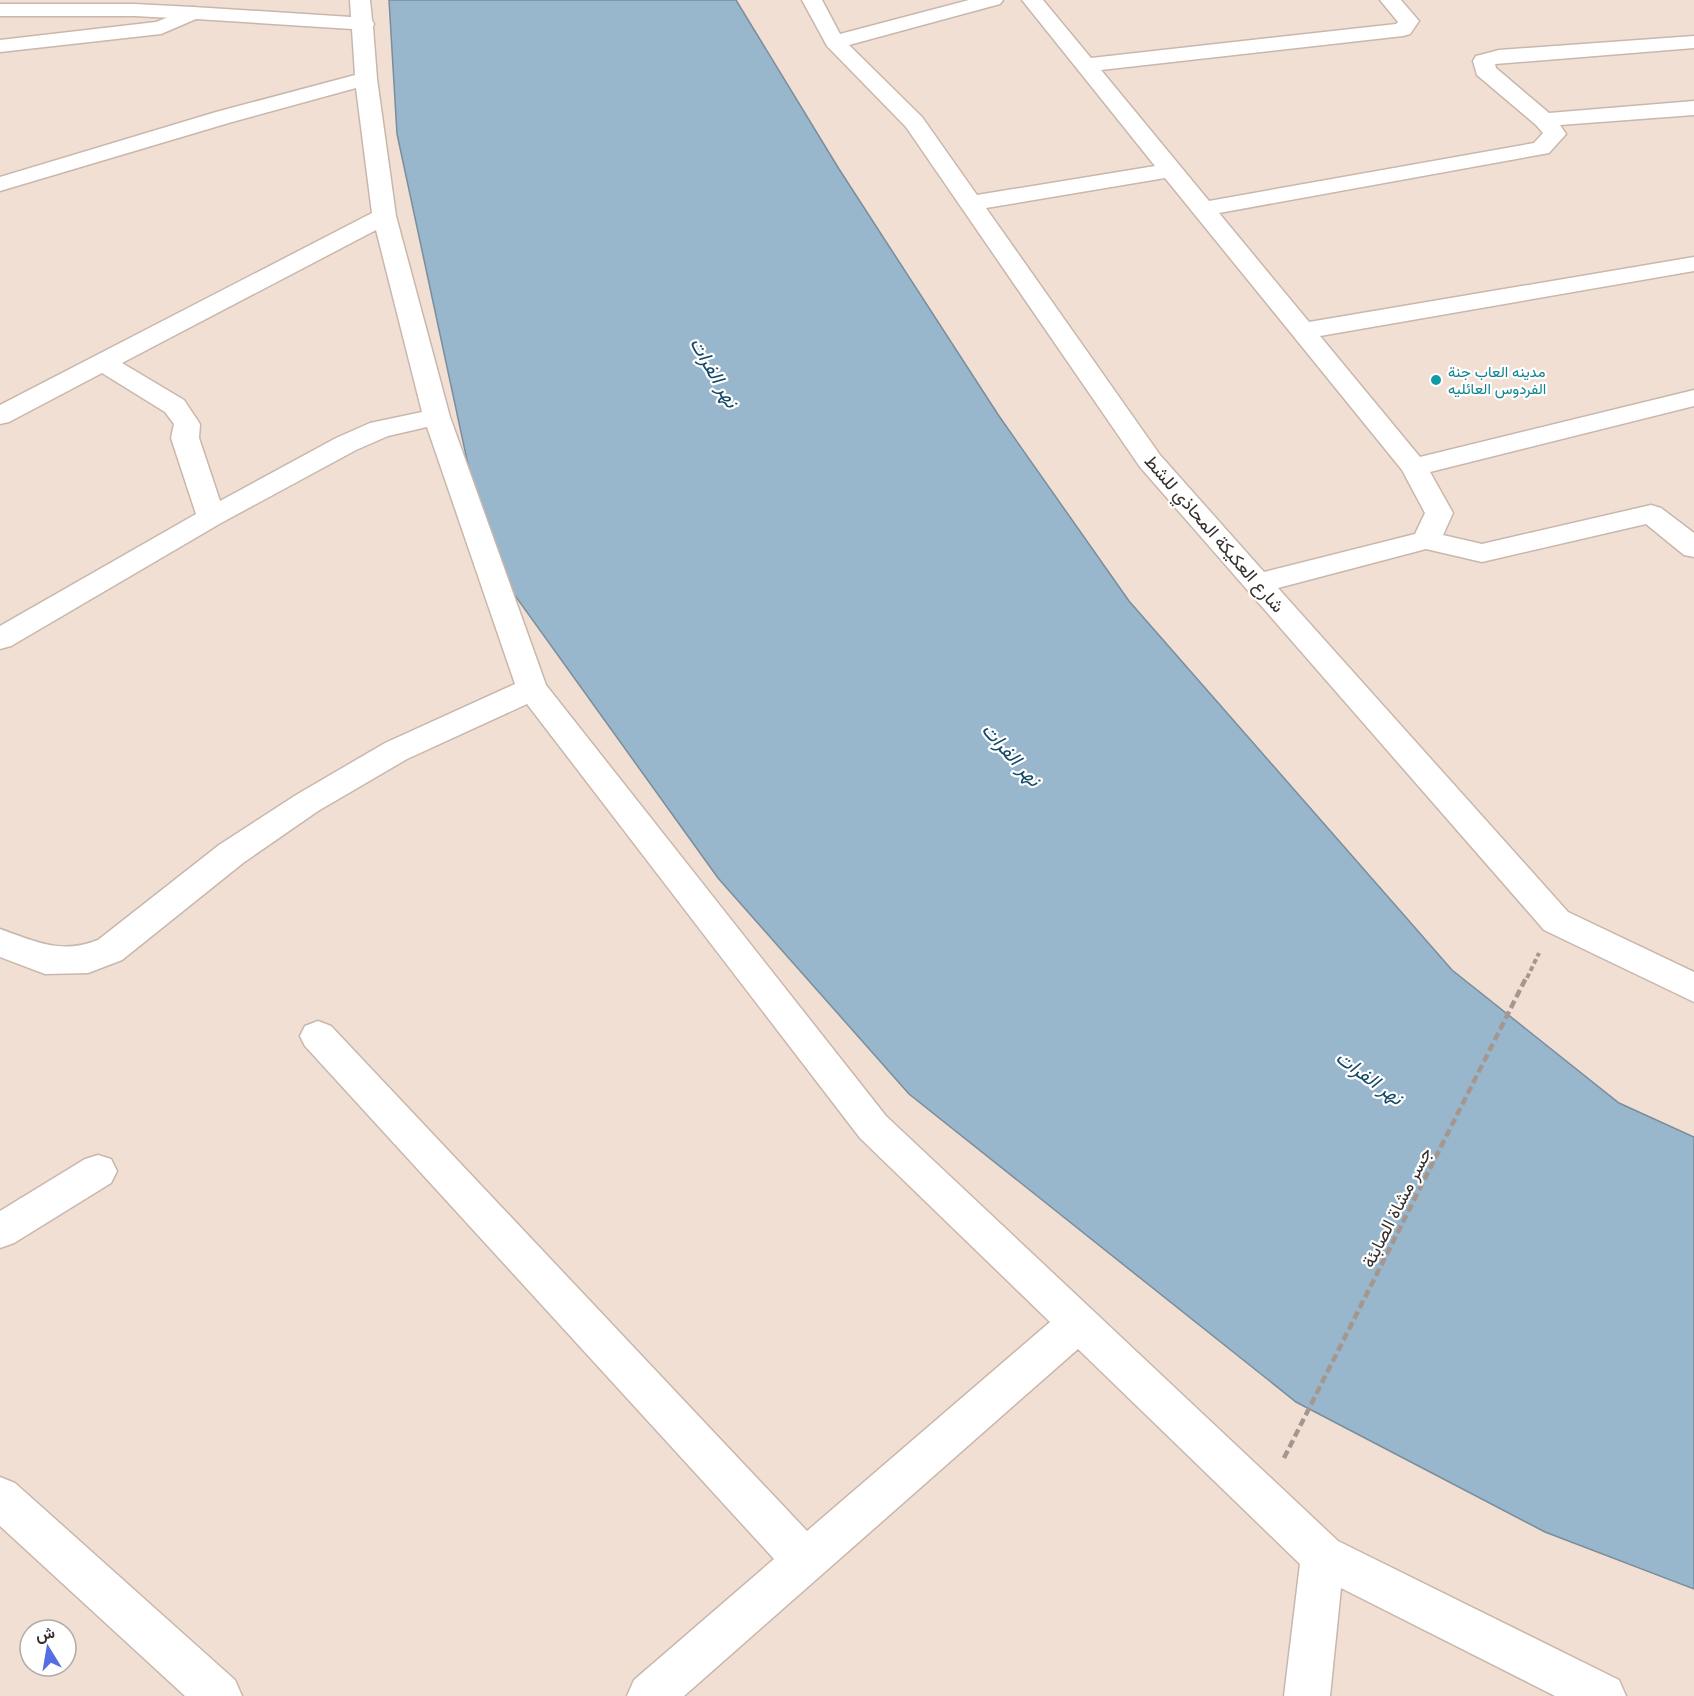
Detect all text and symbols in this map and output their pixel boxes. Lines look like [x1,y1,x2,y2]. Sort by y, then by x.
water label: نهر الفرات [684,332,747,413]
place label: مدينه العاب جنة الفردوس العائليه [1448,361,1546,399]
marker: مدينه العاب جنة الفردوس العائليه [1429,373,1443,387]
street label: شارع العكيكة المحاذي للشط [1137,449,1290,620]
water label: نهر الفرات [976,716,1049,793]
water label: نهر الفرات [1331,1043,1410,1111]
street label: جسر مشاة الصابئة [1355,1143,1437,1271]
north arrow [18,1618,78,1678]
text: ش [34,1621,57,1646]

